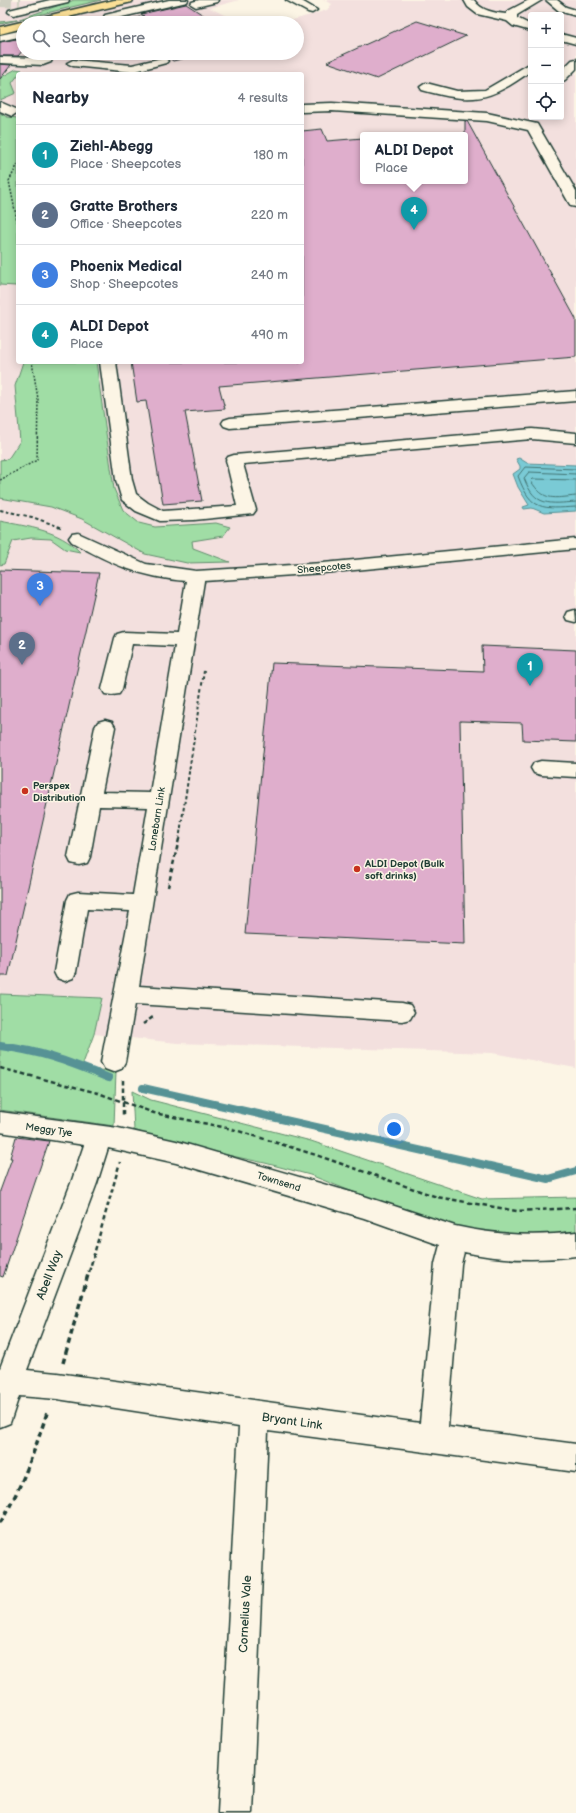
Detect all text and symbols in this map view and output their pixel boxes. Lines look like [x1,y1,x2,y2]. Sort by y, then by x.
map controls [528,12,564,120]
button: + [528,12,564,48]
search box [16,16,304,60]
icon: search [30,27,52,49]
text: Search here [62,29,145,48]
button: − [528,48,564,84]
button: locate [528,84,564,120]
text: Nearby [32,88,89,108]
text: 4 results [238,90,288,106]
popup [360,132,468,184]
text: Ziehl-Abegg [70,137,153,156]
text: ALDI Depot [375,141,453,160]
text: 1 [42,147,48,163]
text: 180 m [253,147,288,163]
text: Place · Sheepcotes [70,156,181,172]
text: Place [375,160,408,176]
text: Gratte Brothers [70,197,178,216]
pin: 4 [401,197,427,230]
text: 2 [41,207,49,223]
text: 220 m [251,207,288,223]
text: Office · Sheepcotes [70,216,182,232]
text: Phoenix Medical [70,257,182,276]
text: 3 [41,267,49,283]
text: 240 m [251,267,288,283]
text: Shop · Sheepcotes [70,276,178,292]
text: ALDI Depot [70,317,149,336]
text: 4 [41,327,49,343]
text: 490 m [251,327,288,343]
text: Place [70,336,103,352]
street label: Sheepcotes [297,560,351,576]
pin: 3 [27,573,53,606]
pin: 2 [9,632,35,665]
pin: 1 [517,653,543,686]
place label: Perspex Distribution [33,780,86,804]
marker: Perspex Distribution [20,786,30,796]
street label: Lonebarn Link [146,786,168,852]
place label: ALDI Depot (Bulk soft drinks) [364,858,445,882]
marker: ALDI Depot (Bulk soft drinks) [352,864,362,874]
your location [384,1119,404,1139]
street label: Meggy Tye [25,1121,73,1139]
street label: Townsend [255,1170,302,1194]
street label: Abell Way [33,1248,66,1302]
street label: Bryant Link [261,1410,323,1433]
street label: Cornelius Vale [236,1575,255,1653]

